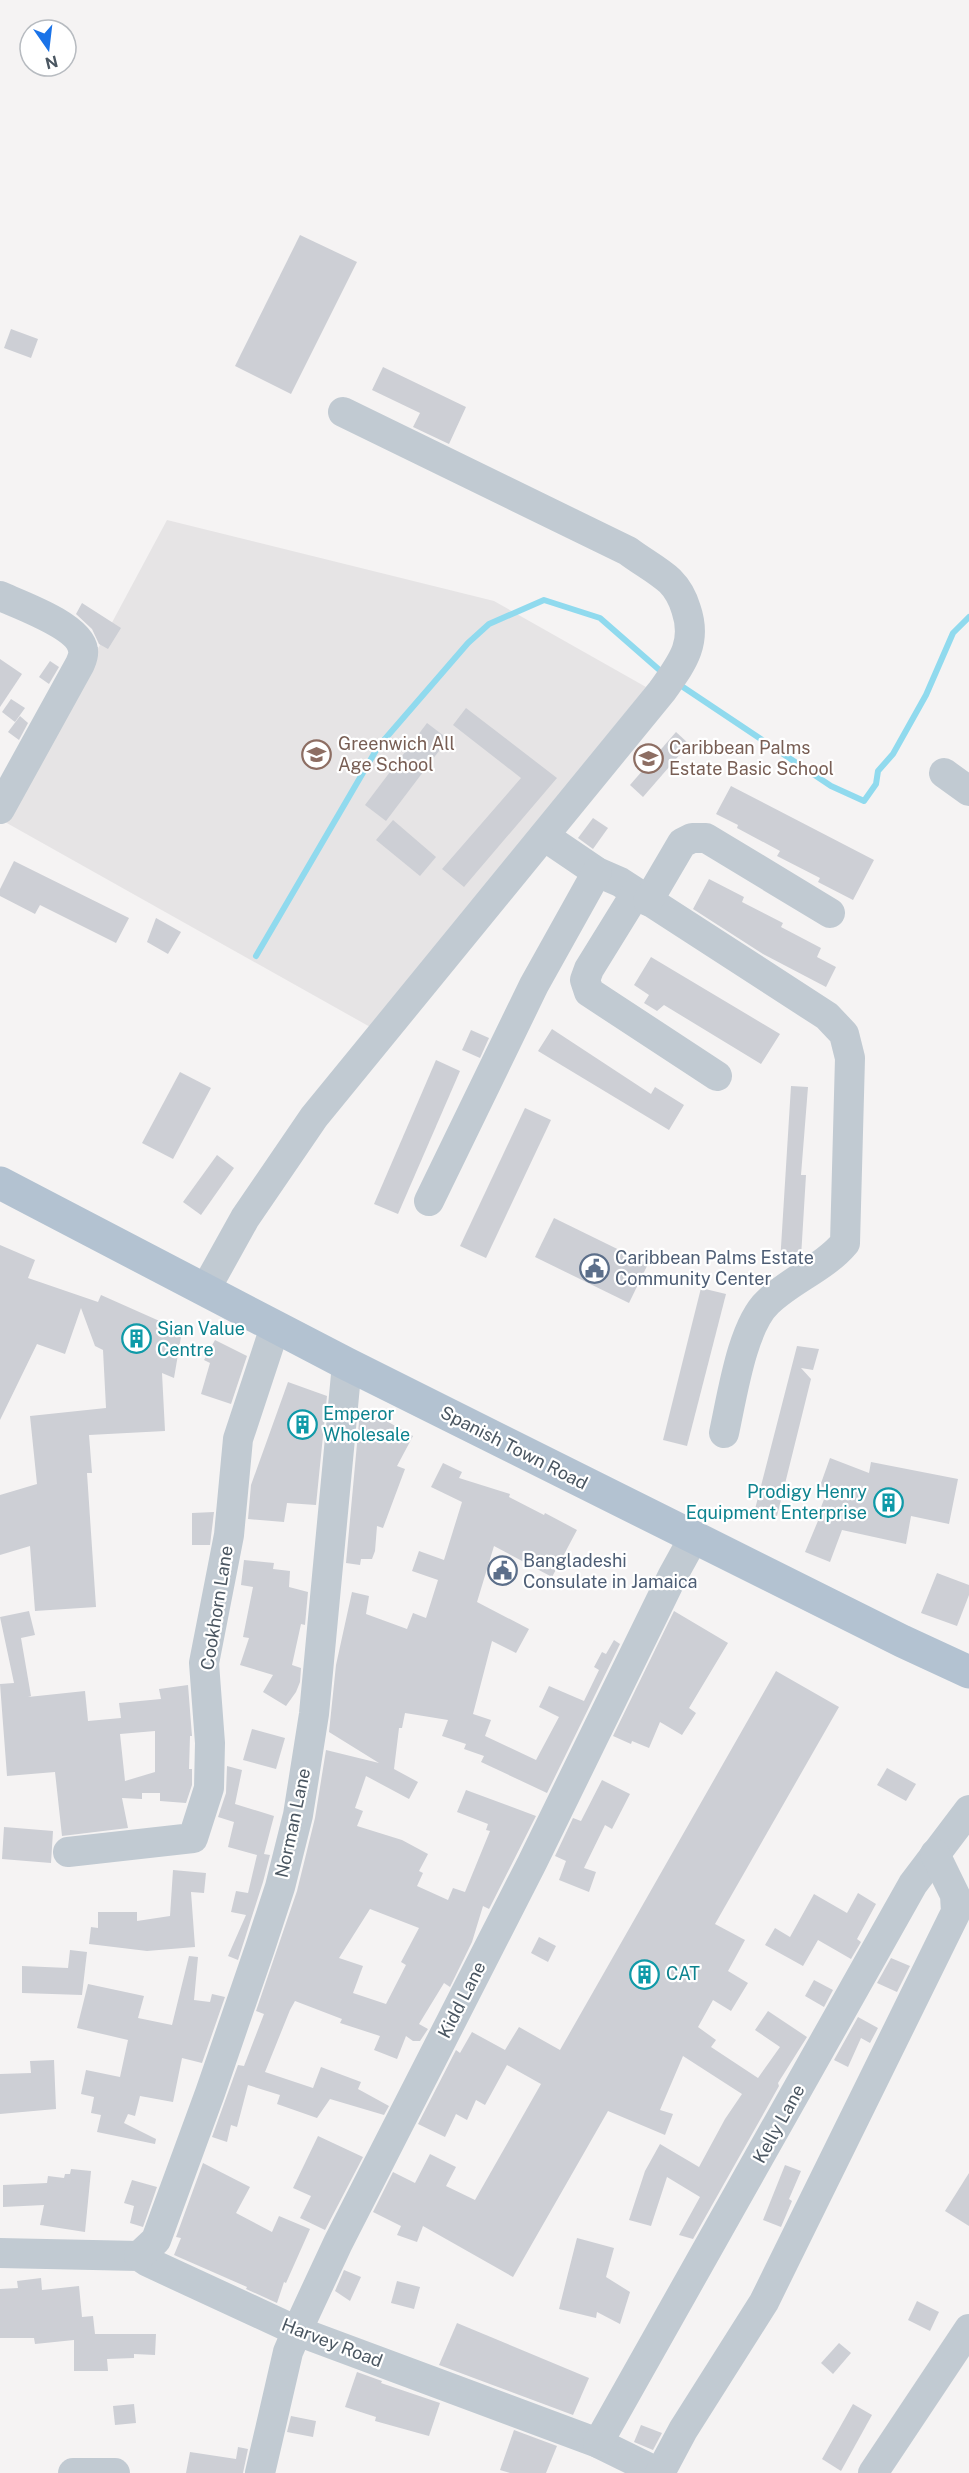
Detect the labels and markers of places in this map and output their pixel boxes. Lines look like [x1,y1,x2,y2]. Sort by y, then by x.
place label: Greenwich All Age School [338,733,455,775]
place label: Caribbean Palms Estate Basic School [669,737,834,779]
school or university icon: Greenwich All Age School [301,738,333,770]
school or university icon: Caribbean Palms Estate Basic School [632,742,664,774]
place label: Caribbean Palms Estate Community Center [615,1247,814,1289]
public building icon: Caribbean Palms Estate Community Center [578,1252,610,1284]
place label: Sian Value Centre [157,1318,245,1360]
building icon: Sian Value Centre [120,1323,152,1355]
place label: Emperor Wholesale [323,1403,410,1445]
building icon: Emperor Wholesale [286,1408,318,1440]
place label: Prodigy Henry Equipment Enterprise [686,1481,867,1523]
building icon: Prodigy Henry Equipment Enterprise [872,1486,904,1518]
place label: Bangladeshi Consulate in Jamaica [523,1550,698,1592]
public building icon: Bangladeshi Consulate in Jamaica [486,1555,518,1587]
building icon: CAT [629,1958,661,1990]
place label: CAT [666,1963,700,1984]

